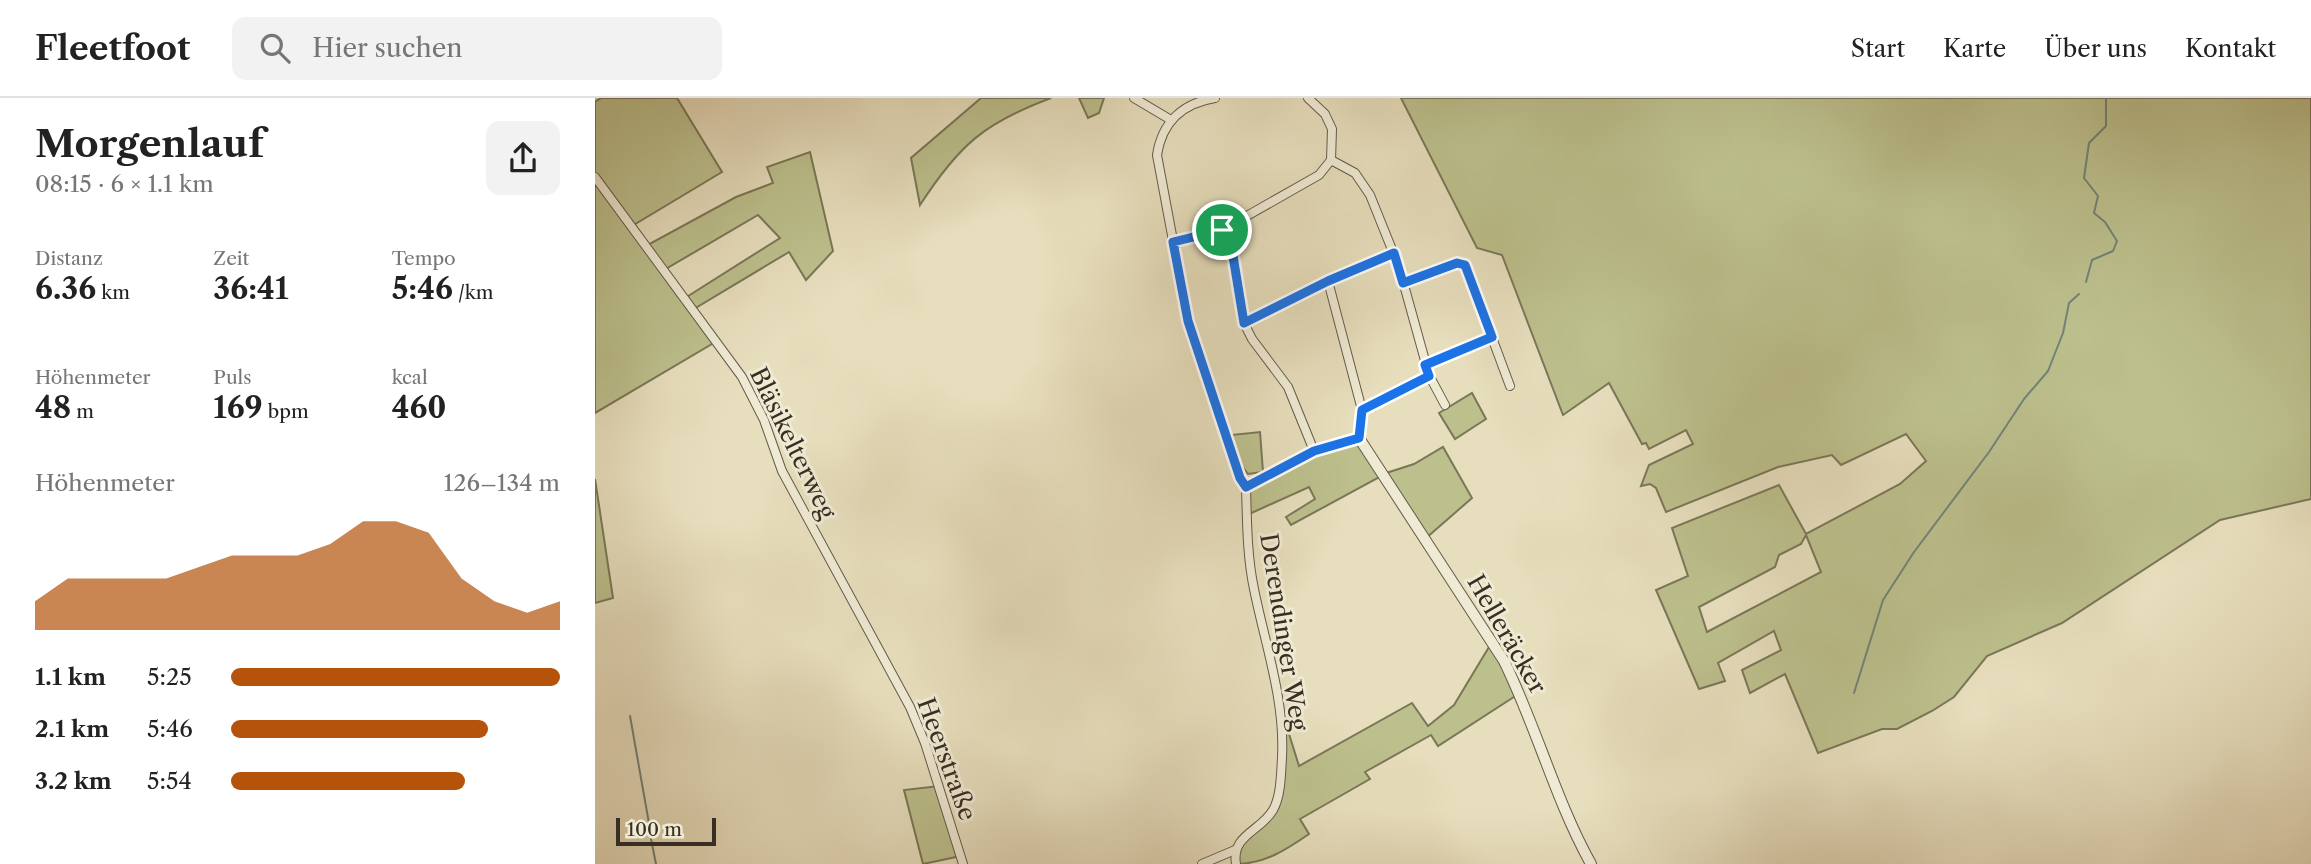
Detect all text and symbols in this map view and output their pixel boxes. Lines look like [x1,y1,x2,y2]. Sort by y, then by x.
search box [232,17,722,80]
text: Fleetfoot [35,28,190,69]
icon: search [256,29,294,67]
text: Hier suchen [312,32,463,64]
text: Start [1851,34,1905,63]
text: Karte [1943,34,2006,63]
text: Über uns [2044,34,2147,63]
text: Kontakt [2185,34,2276,63]
text: Morgenlauf [35,120,264,167]
button: share [486,121,560,195]
text: 08:15 · 6 × 1.1 km [35,170,214,198]
pin [1192,200,1252,260]
icon: arrive [1203,211,1241,249]
text: Distanz [35,247,103,270]
text: Zeit [213,247,249,270]
text: Tempo [392,247,456,270]
text: 6.36 [35,270,96,307]
text: 36:41 [213,270,288,307]
text: 5:46 [392,270,453,307]
text: km [96,281,130,304]
text: /km [453,281,493,304]
street label: Bläsikelterweg [744,362,842,524]
text: Höhenmeter [35,366,151,389]
text: Puls [213,366,252,389]
text: kcal [392,366,428,389]
text: 48 [35,389,71,426]
text: 169 [213,389,263,426]
text: 460 [392,389,446,426]
text: m [71,400,94,423]
text: bpm [263,400,309,423]
text: Höhenmeter [35,469,175,497]
text: 126–134 m [444,469,560,497]
street label: Derendinger Weg [1254,531,1314,733]
street label: Helleräcker [1461,569,1553,699]
text: 1.1 km [35,663,106,691]
text: 5:25 [147,663,192,691]
street label: Heerstraße [911,694,983,824]
text: 2.1 km [35,715,109,743]
text: 5:46 [147,715,193,743]
text: 3.2 km [35,767,112,795]
text: 5:54 [147,767,192,795]
scale bar [616,815,716,847]
text: 100 m [627,818,682,841]

